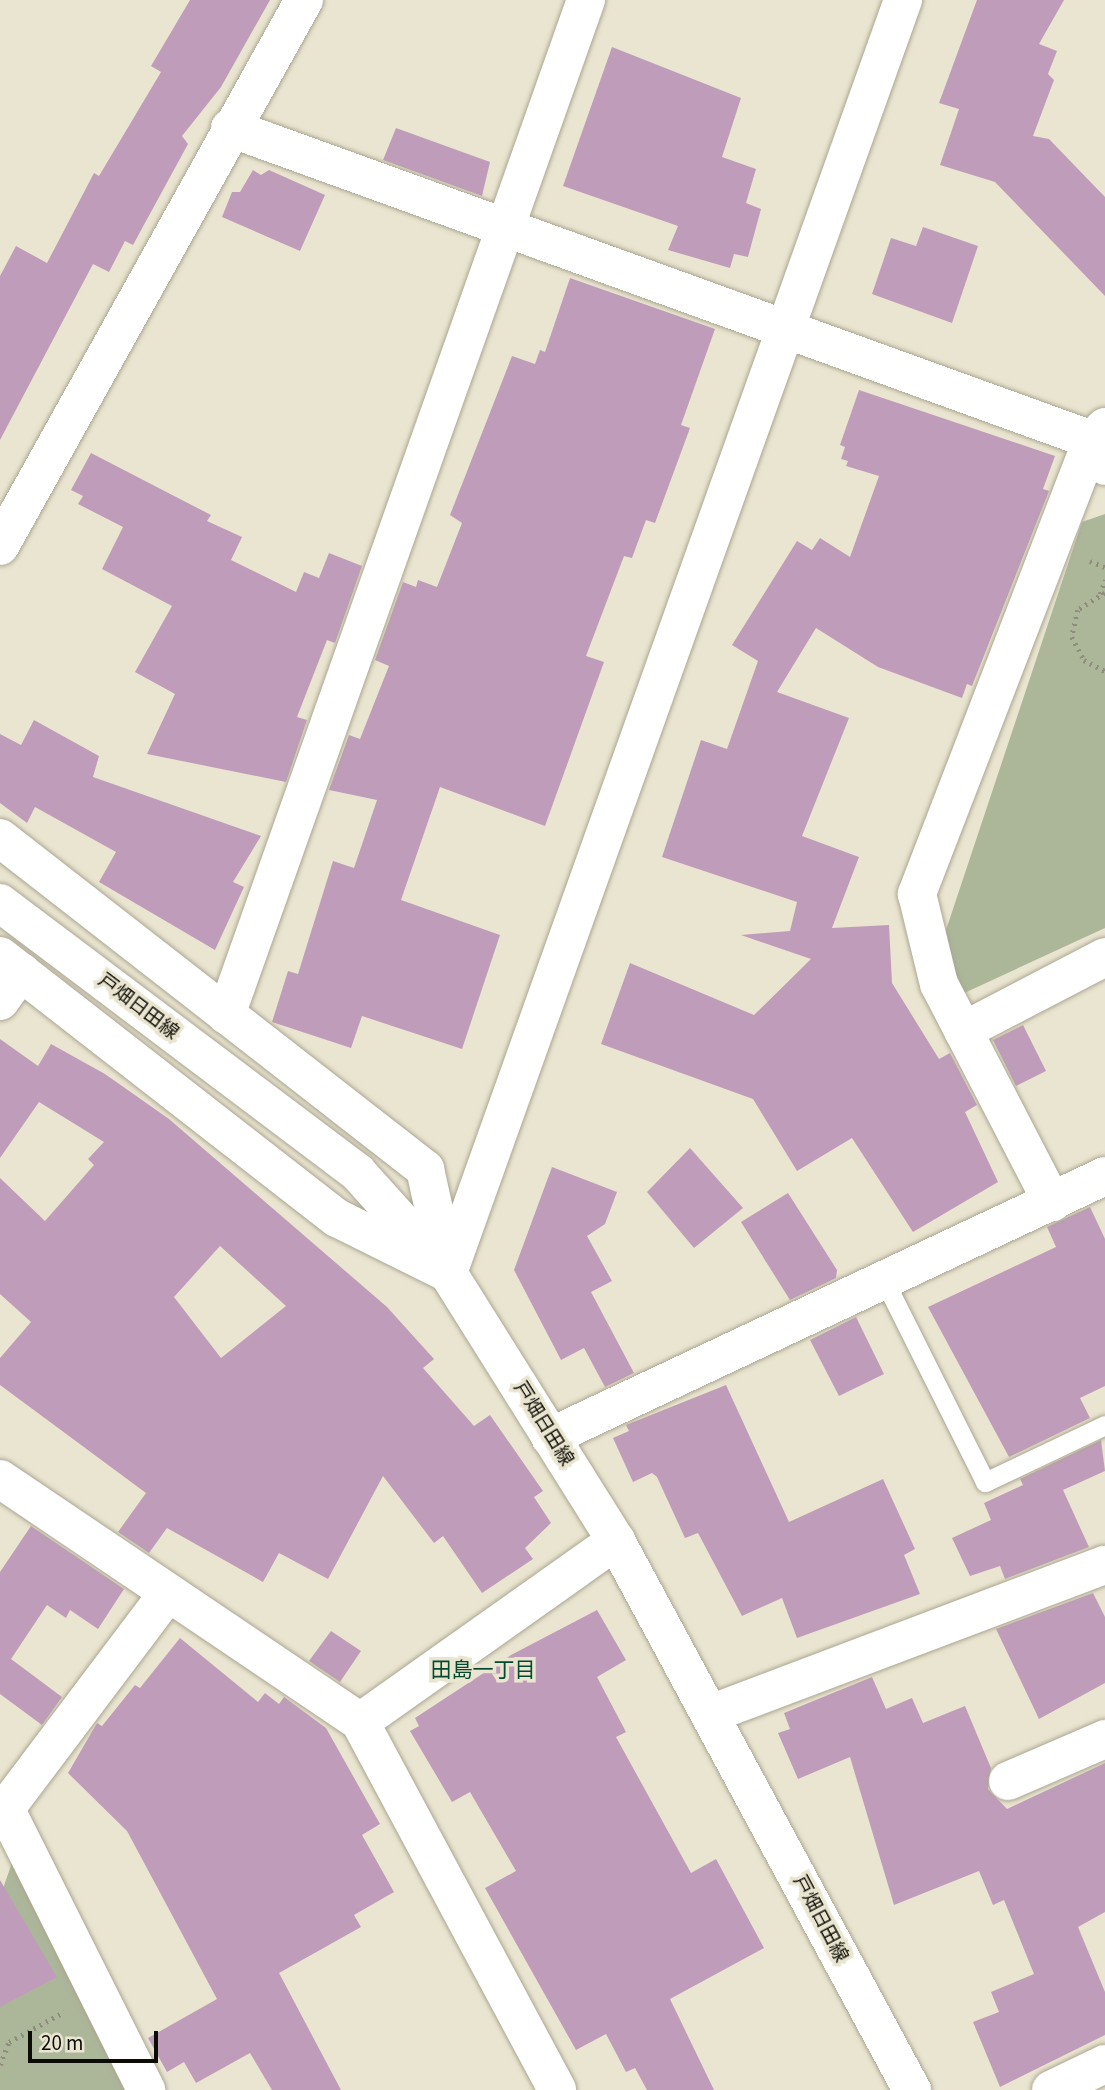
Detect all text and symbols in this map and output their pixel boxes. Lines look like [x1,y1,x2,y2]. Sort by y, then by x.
street label: 戸畑日田線 [93,969,183,1045]
street label: 戸畑日田線 [508,1378,578,1470]
district label: 田島一丁目 [431,1657,535,1683]
street label: 戸畑日田線 [788,1872,852,1966]
scale bar [32,2016,161,2060]
text: 20 m [41,2028,83,2058]

